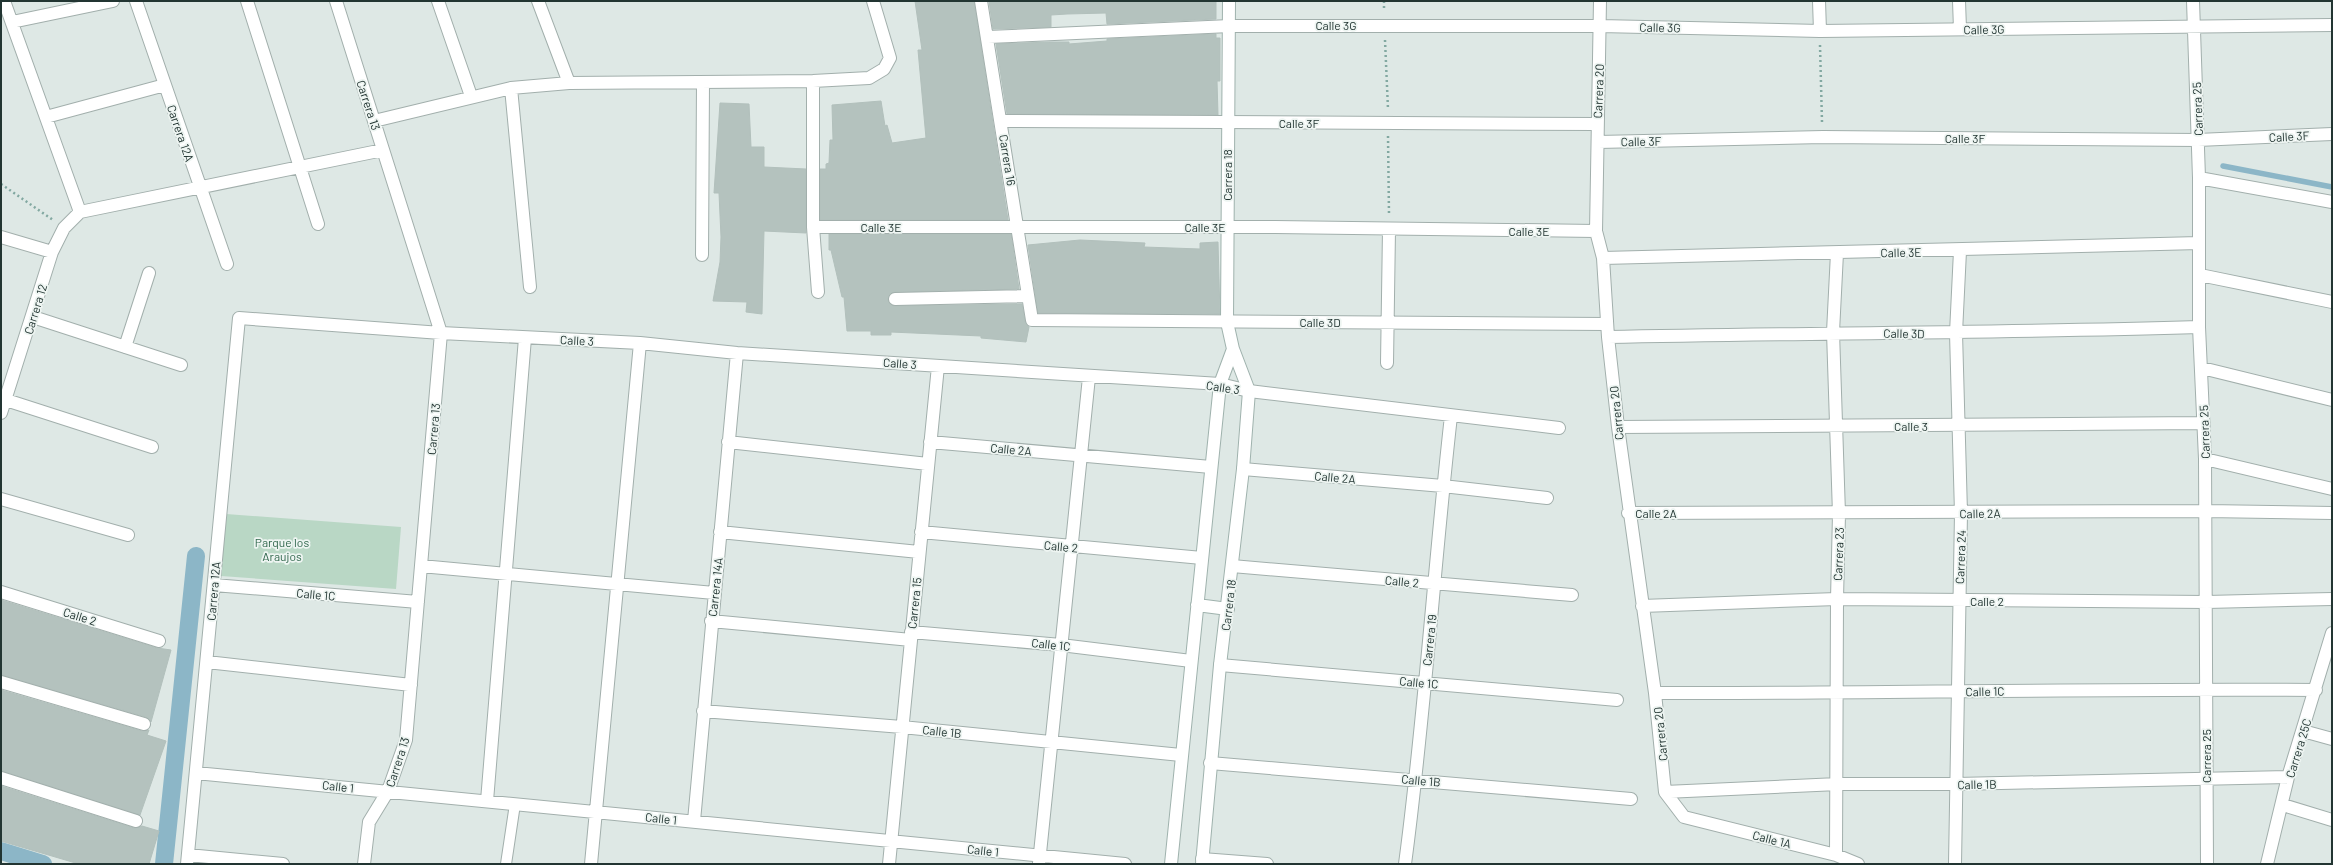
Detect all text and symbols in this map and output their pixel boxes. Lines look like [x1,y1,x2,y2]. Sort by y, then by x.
street label: Calle 3G [1315,18,1357,32]
street label: Calle 3G [1639,20,1681,34]
street label: Calle 3G [1963,22,2005,36]
street label: Carrera 20 [1590,64,1606,118]
street label: Carrera 13 [354,78,384,132]
street label: Carrera 25 [2189,82,2205,136]
street label: Carrera 12A [165,103,197,163]
street label: Calle 3F [1279,116,1320,130]
street label: Calle 3F [2268,128,2310,144]
street label: Calle 3F [1945,131,1986,145]
street label: Carrera 16 [997,133,1019,187]
street label: Calle 3F [1621,134,1662,148]
street label: Carrera 18 [1220,149,1234,201]
street label: Calle 3E [860,220,902,234]
street label: Calle 3E [1184,220,1226,234]
street label: Calle 3E [1508,224,1550,238]
street label: Calle 3E [1880,245,1922,259]
street label: Carrera 12 [21,282,49,336]
street label: Calle 3D [1299,315,1341,329]
street label: Calle 3D [1883,326,1925,340]
street label: Calle 3 [560,332,594,348]
street label: Calle 3 [883,355,917,371]
street label: Calle 3 [1205,378,1241,396]
street label: Carrera 20 [1606,385,1626,441]
street label: Carrera 13 [424,403,442,455]
street label: Carrera 25 [2196,405,2212,459]
street label: Calle 3 [1894,419,1928,433]
street label: Calle 2A [990,440,1032,458]
street label: Calle 2A [1314,468,1356,486]
street label: Calle 2A [1635,506,1677,520]
street label: Calle 2A [1959,506,2001,520]
street label: Carrera 23 [1830,527,1846,581]
street label: Carrera 24 [1952,530,1968,584]
park label: Parque los Araujos [255,535,309,563]
street label: Calle 2 [1043,538,1079,554]
street label: Carrera 14A [705,557,725,617]
street label: Carrera 12A [203,561,223,621]
street label: Calle 2 [1384,573,1420,589]
street label: Carrera 15 [904,577,924,629]
street label: Carrera 18 [1218,578,1238,632]
street label: Calle 1C [296,585,336,603]
street label: Calle 2 [1970,594,2004,608]
street label: Calle 2 [62,604,98,628]
street label: Carrera 19 [1419,614,1439,666]
street label: Calle 1C [1031,635,1071,653]
street label: Calle 1C [1399,673,1439,691]
street label: Calle 1C [1965,684,2005,698]
street label: Carrera 20 [1650,706,1670,762]
street label: Carrera 25C [2282,717,2314,779]
street label: Calle 1B [922,722,962,740]
street label: Carrera 25 [2199,729,2213,783]
street label: Carrera 13 [382,735,412,789]
street label: Calle 1B [1401,771,1441,789]
street label: Calle 1 [321,777,355,795]
street label: Calle 1B [1957,777,1997,791]
street label: Calle 1 [644,809,678,827]
street label: Calle 1A [1751,827,1793,851]
street label: Calle 1 [966,841,1000,859]

